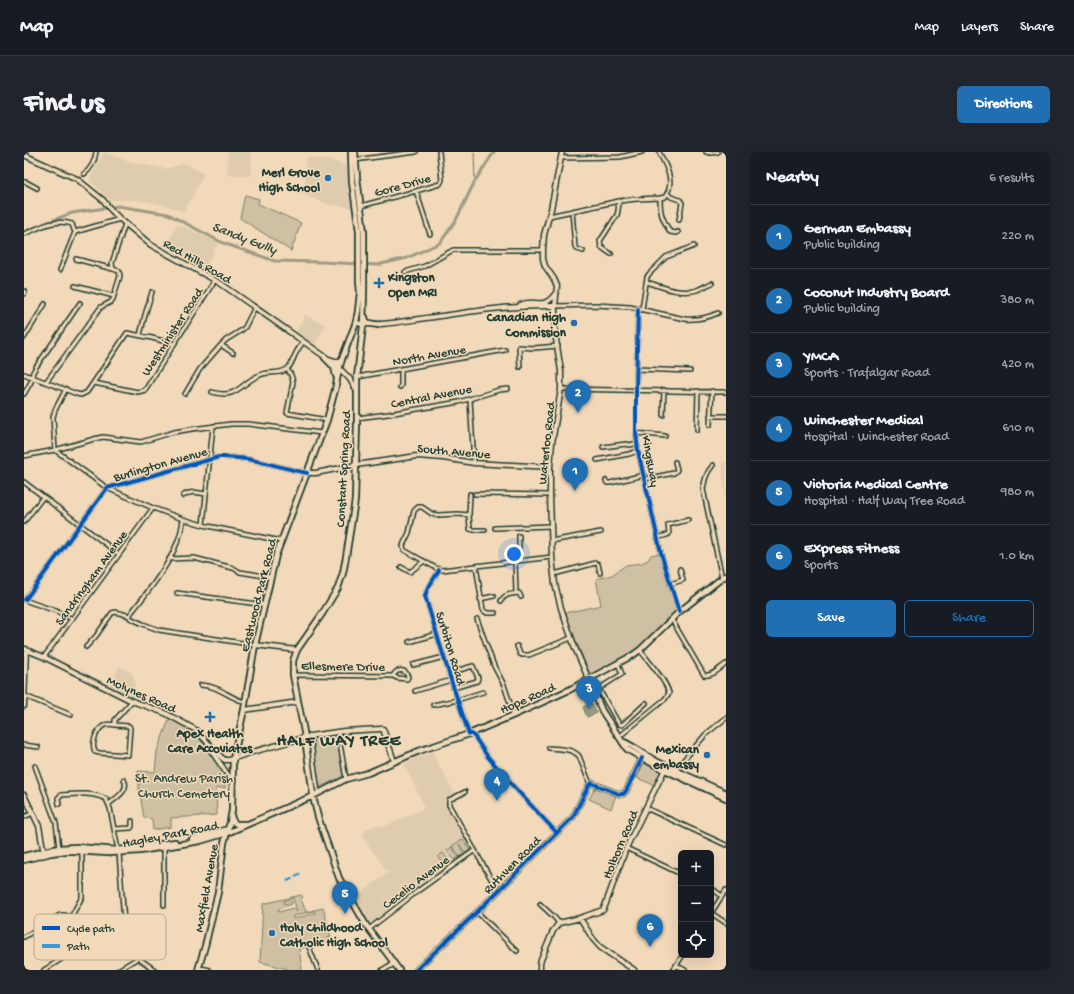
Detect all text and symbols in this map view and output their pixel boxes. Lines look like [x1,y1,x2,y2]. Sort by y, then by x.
text: Map [20,16,53,39]
text: Map [915,19,939,36]
text: Layers [961,19,998,36]
text: Share [1020,19,1054,36]
button: Directions [957,86,1050,123]
text: Find us [24,88,104,121]
place label: Merl Grove High School [259,166,321,196]
text: Nearby [766,168,819,188]
text: 6 results [989,171,1034,186]
street label: Gore Drive [373,172,433,201]
marker: Merl Grove High School [323,173,333,183]
water label: Sandy Gully [209,219,280,260]
text: German Embassy [804,220,911,238]
text: 1 [776,229,782,244]
text: 220 m [1002,229,1034,244]
street label: Red Hills Road [160,237,235,288]
text: Public building [804,238,880,253]
place label: Kingston Open MRI [387,271,437,302]
marker: Kingston Open MRI [373,277,385,289]
street label: Westminister Road [139,284,208,379]
text: Coconut Industry Board [804,284,949,302]
text: 2 [776,293,782,308]
text: 380 m [1000,293,1034,308]
text: Public building [804,302,880,317]
place label: Canadian High Commission [486,311,567,341]
marker: Canadian High Commission [569,318,579,328]
street label: North Avenue [392,343,468,370]
text: YMCA [804,348,838,366]
text: 3 [776,357,782,372]
text: 420 m [1002,357,1034,372]
text: Sports · Trafalgar Road [804,366,930,381]
pin: 2 [565,380,591,413]
street label: Central Avenue [390,382,473,413]
street label: Waterloo Road [536,400,559,485]
street label: Constant Spring Road [334,409,355,528]
text: Winchester Medical [804,412,923,430]
text: 4 [776,421,782,436]
text: 610 m [1002,421,1034,436]
text: Hospital · Winchester Road [804,430,949,445]
street label: Kingsway [638,435,662,489]
street label: South Avenue [417,442,491,463]
street label: Burlington Avenue [111,445,210,486]
pin: 1 [562,458,588,491]
text: Victoria Medical Centre [804,476,948,494]
text: 5 [776,485,782,500]
text: 980 m [1001,485,1034,500]
text: Hospital · Half Way Tree Road [804,494,965,509]
street label: Sandringham Avenue [53,528,132,629]
street label: Eastwood Park Road [238,536,281,654]
text: Express Fitness [804,540,899,558]
your location [504,544,524,564]
text: 6 [776,549,782,564]
text: 1.0 km [999,549,1034,564]
text: Sports [804,558,838,573]
button: Save [766,600,896,637]
button: Share [904,600,1034,637]
street label: Surbiton Road [431,610,468,689]
street label: Ellesmere Drive [301,659,385,676]
street label: Molynes Road [104,673,179,718]
pin: 3 [576,676,602,709]
street label: Hope Road [498,680,559,718]
marker: Apex Health Care Accoviates [204,711,216,723]
place label: Apex Health Care Accoviates [167,727,253,757]
district label: HALF WAY TREE [277,732,402,752]
place label: Mexican embassy [652,743,700,773]
marker: Mexican embassy [702,750,712,760]
pin: 4 [484,768,510,801]
park label: St. Andrew Parish Church Cemetery [135,772,233,802]
street label: Holborn Road [600,807,643,881]
street label: Hagley Park Road [121,819,221,852]
street label: Ruthven Road [481,833,546,898]
street label: Maxfield Avenue [192,843,223,934]
map controls [678,850,714,958]
button: + [678,850,714,886]
street label: Cecelio Avenue [380,853,453,913]
pin: 5 [332,881,358,914]
button: − [678,886,714,922]
legend [34,914,166,960]
pin: 6 [637,914,663,947]
place label: Holy Childhood Catholic High School [279,921,388,951]
button: locate [678,922,714,958]
text: Cycle path [67,924,115,936]
marker: Holy Childhood Catholic High School [267,928,277,938]
text: Path [66,942,90,954]

